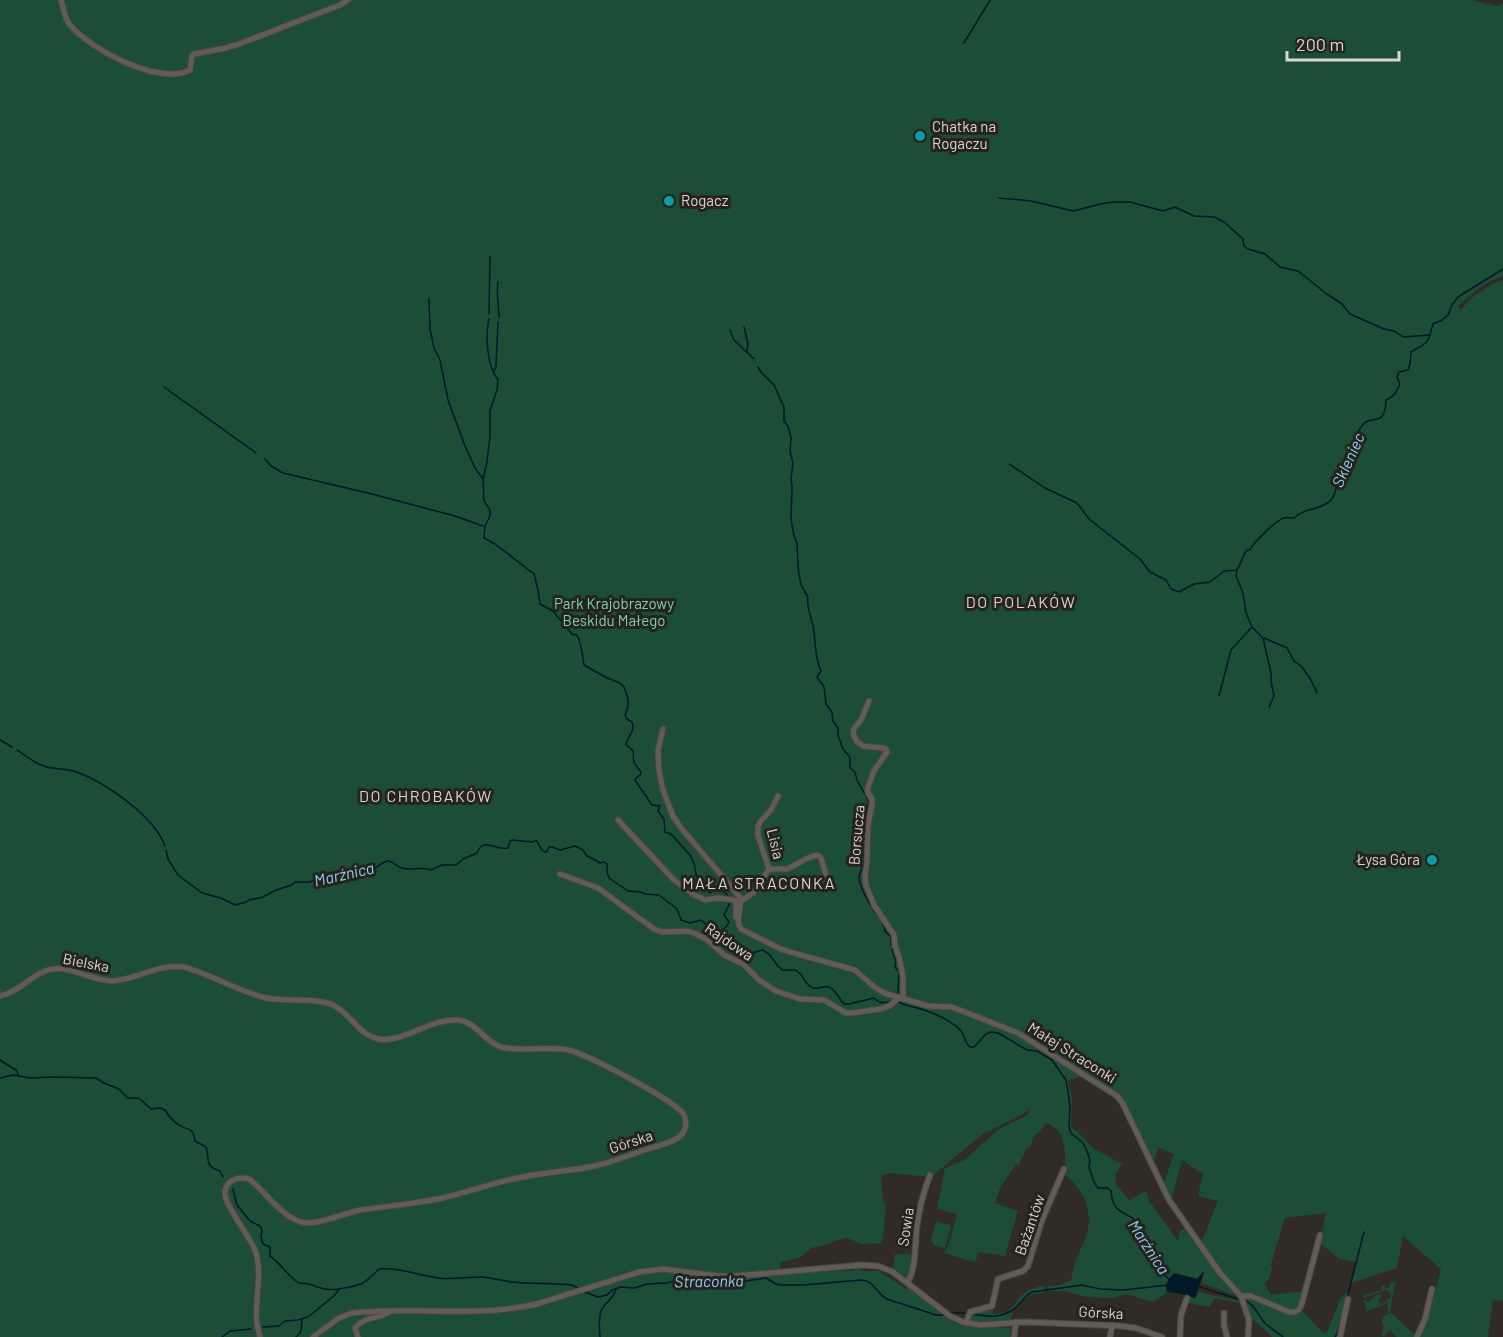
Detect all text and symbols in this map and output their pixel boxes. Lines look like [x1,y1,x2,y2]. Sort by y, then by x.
scale bar [1287,24,1400,62]
text: 200 m [1296,33,1344,55]
place label: Chatka na Rogaczu [932,117,996,152]
marker: Chatka na Rogaczu [913,129,927,143]
place label: Rogacz [681,191,729,209]
marker: Rogacz [662,194,676,208]
water label: Skleniec [1327,430,1368,490]
district label: DO POLAKÓW [966,592,1076,611]
park label: Park Krajobrazowy Beskidu Małego [554,594,674,629]
district label: DO CHROBAKÓW [359,786,493,805]
street label: Borsucza [844,804,868,866]
street label: Lisia [763,827,788,861]
place label: Łysa Góra [1356,850,1420,868]
marker: Łysa Góra [1425,853,1439,867]
water label: Marźnica [312,857,376,890]
district label: MAŁA STRACONKA [682,873,836,892]
street label: Rajdowa [702,918,757,964]
street label: Bielska [61,949,111,975]
street label: Małej Straconki [1025,1018,1120,1087]
street label: Górska [607,1126,655,1157]
street label: Bażantów [1010,1192,1048,1257]
street label: Sowia [893,1206,917,1247]
water label: Marźnica [1125,1216,1174,1278]
water label: Straconka [674,1270,744,1291]
street label: Górska [1078,1302,1124,1322]

